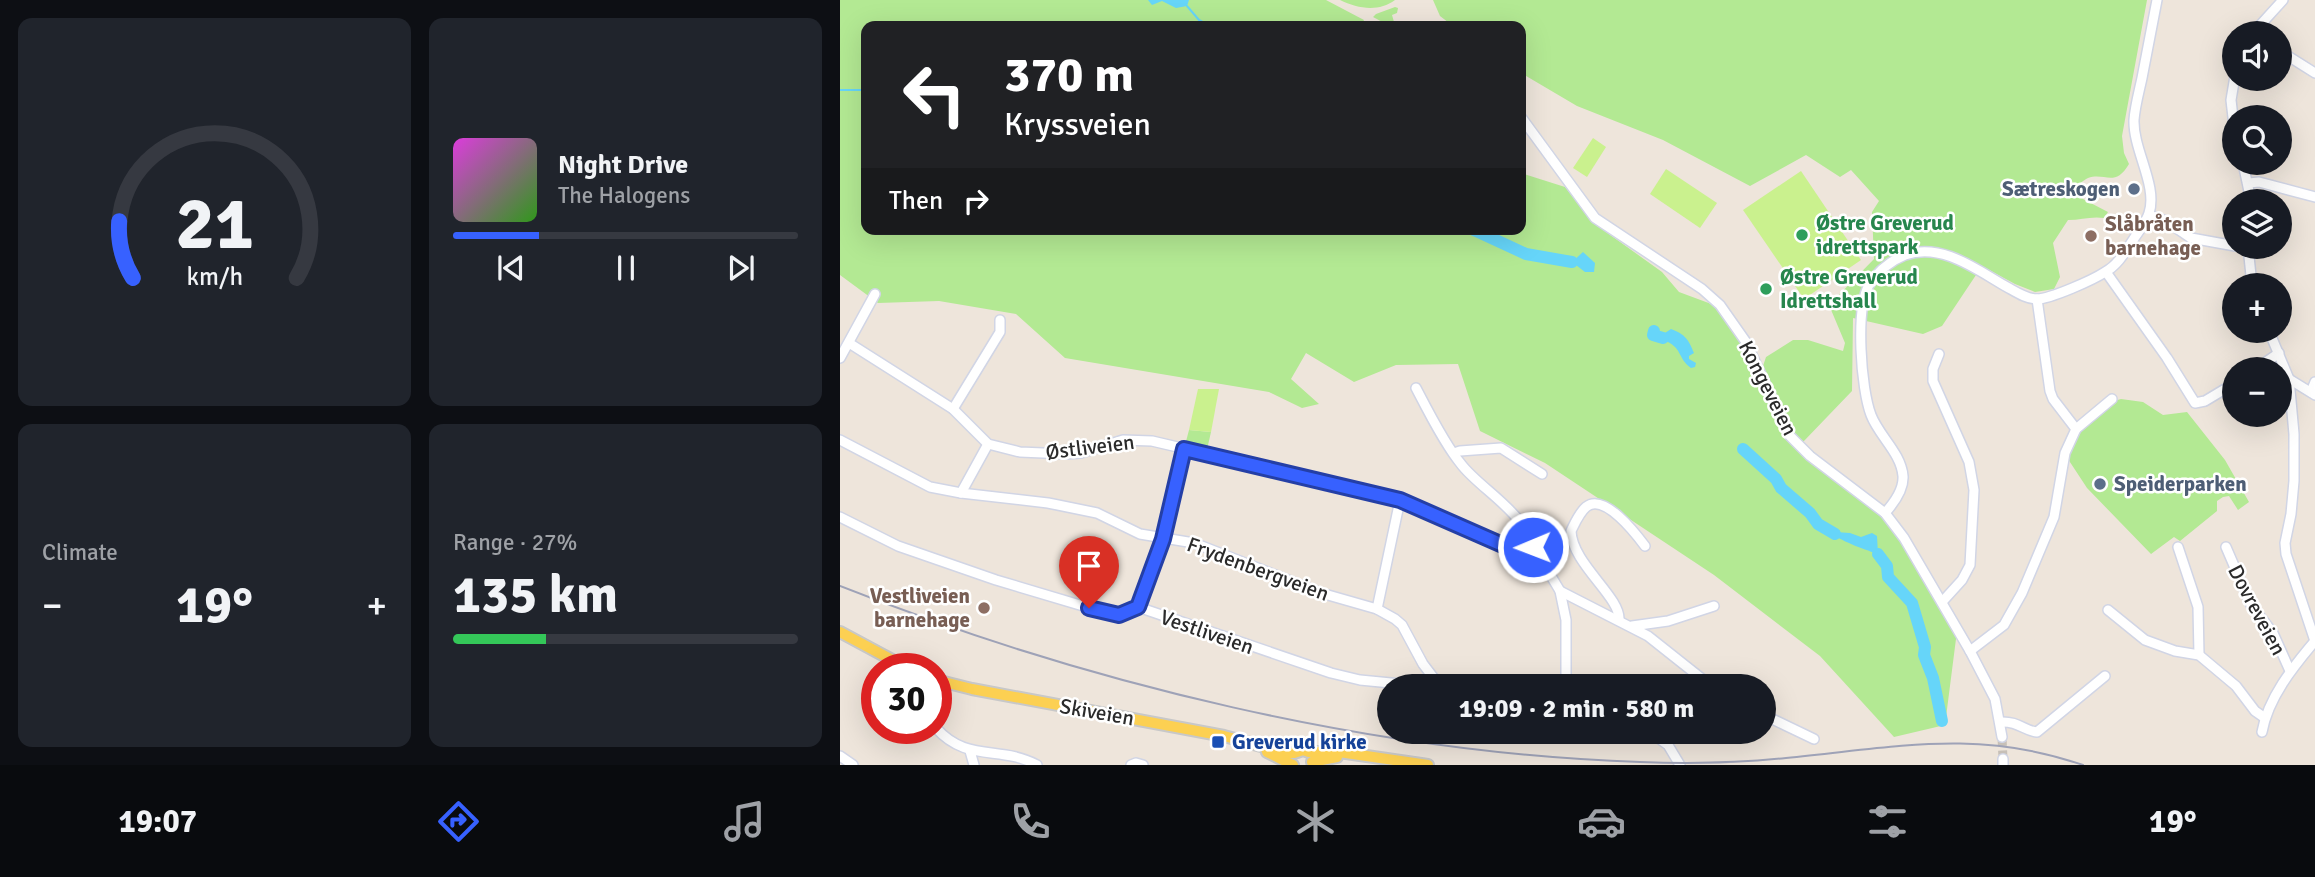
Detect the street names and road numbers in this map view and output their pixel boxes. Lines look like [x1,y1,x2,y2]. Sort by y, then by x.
street label: Kongeveien [1733,336,1803,440]
street label: Østliveien [1044,429,1136,465]
street label: Frydenbergveien [1183,531,1333,607]
street label: Dovreveien [2222,560,2292,660]
street label: Vestliveien [1157,604,1257,660]
street label: Skiveien [1058,693,1136,731]

